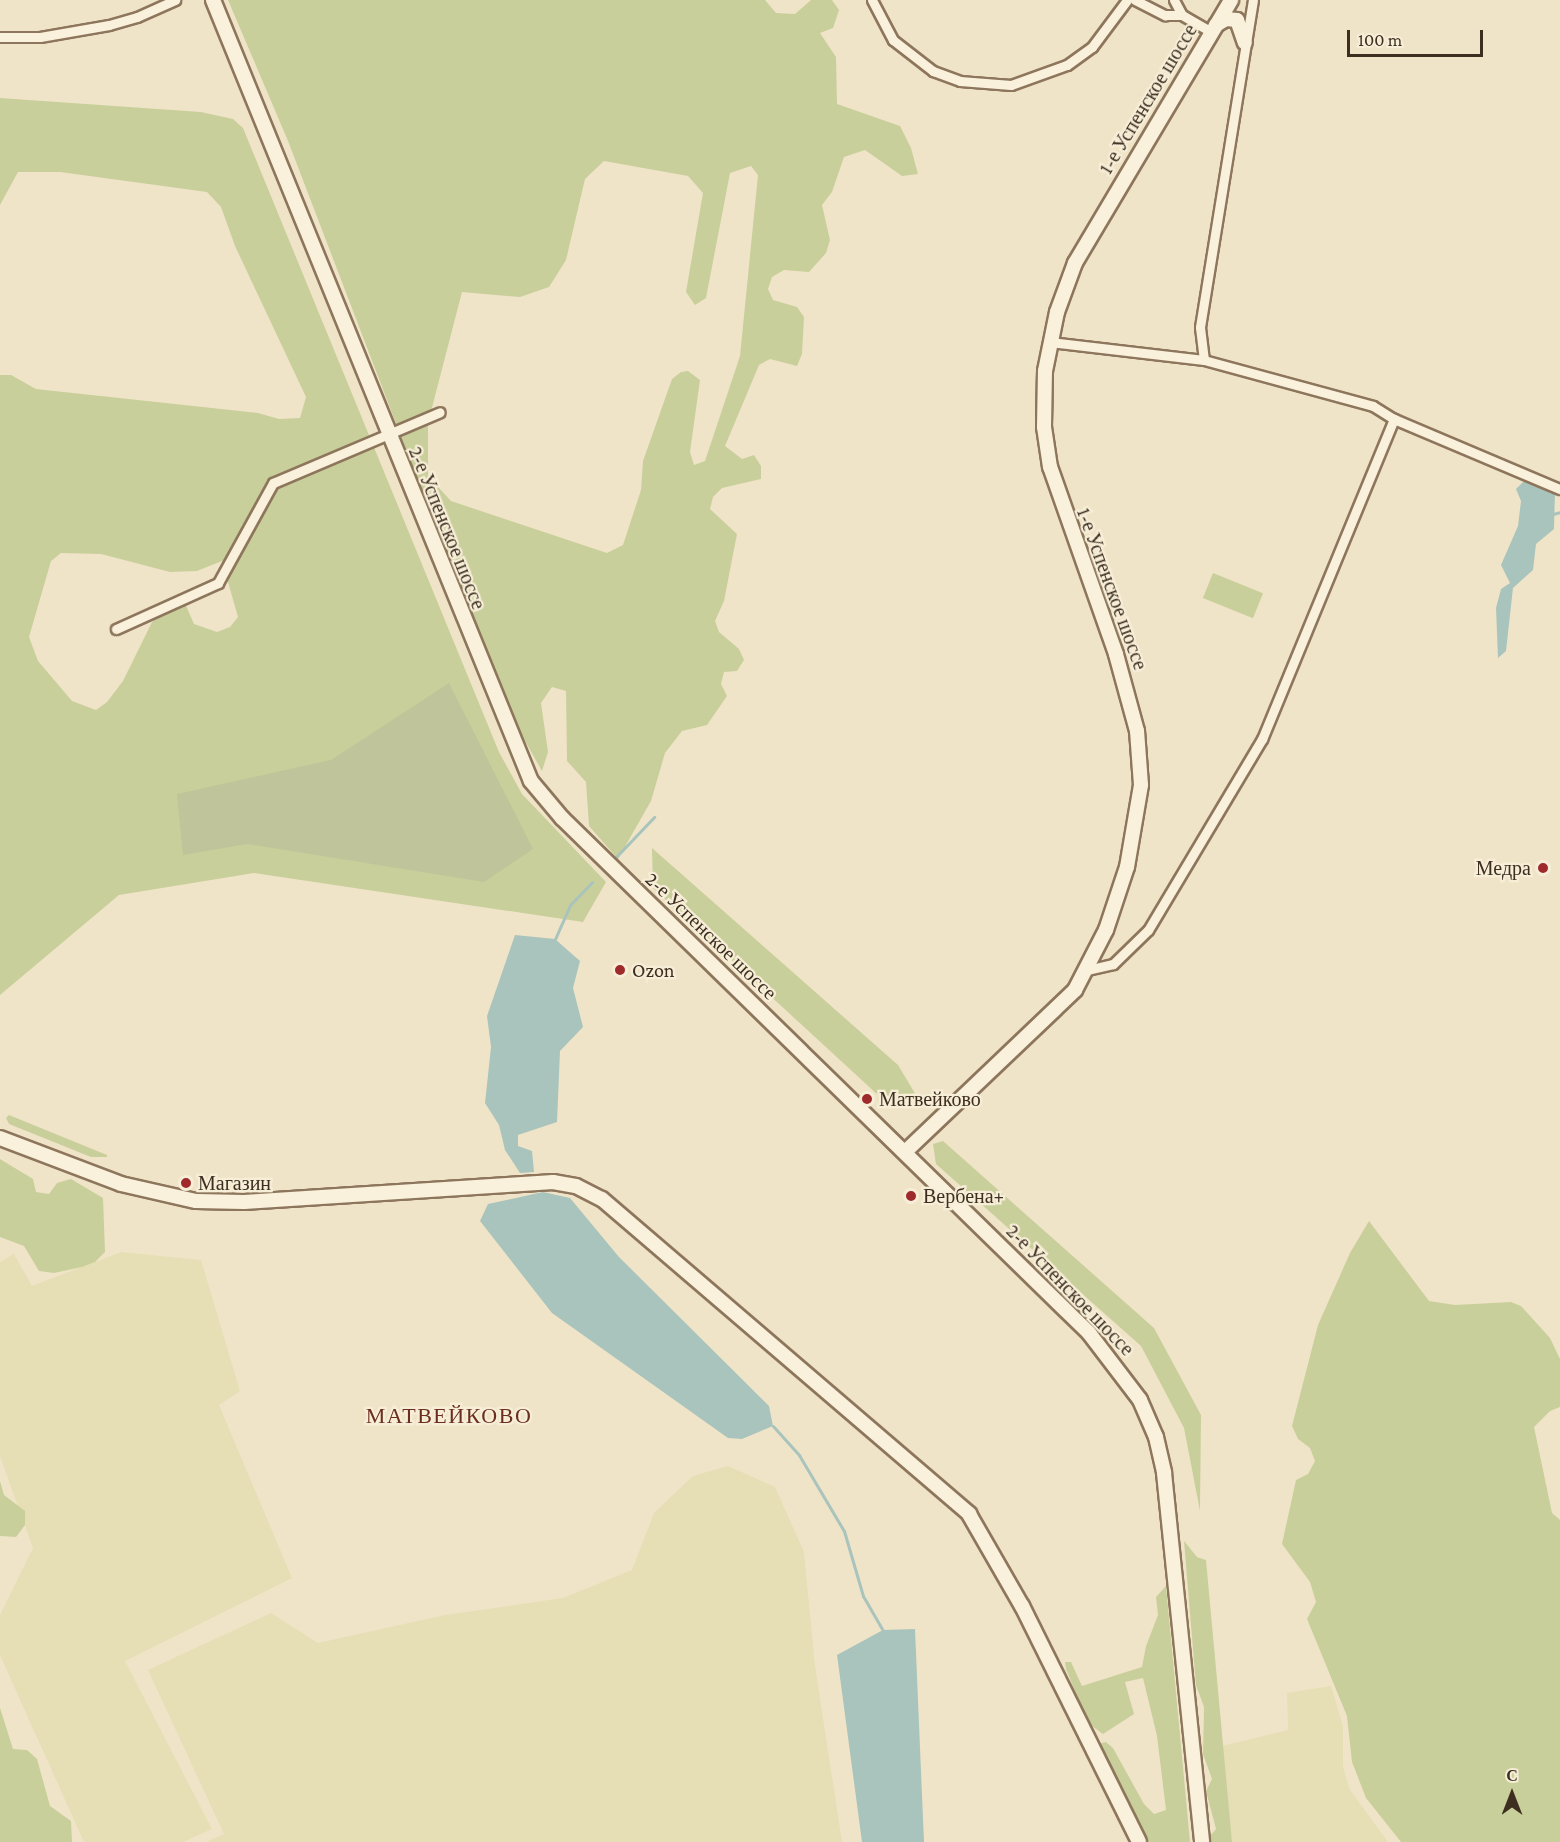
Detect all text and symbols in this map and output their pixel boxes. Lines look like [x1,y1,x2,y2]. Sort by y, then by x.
scale bar [1350,18,1486,56]
street label: 1-е Успенское шоссе [1094,20,1202,178]
text: 100 m [1358,30,1402,50]
street label: 2-е Успенское шоссе [403,443,491,613]
street label: 1-е Успенское шоссе [1072,505,1152,673]
place label: Медра [1476,856,1531,880]
marker: Медра [1536,861,1550,875]
street label: 2-е Успенское шоссе [640,867,782,1005]
place label: Ozon [632,958,675,982]
marker: Ozon [613,963,627,977]
place label: Матвейково [879,1087,981,1111]
marker: Матвейково [860,1092,874,1106]
place label: Магазин [198,1171,271,1195]
marker: Магазин [179,1176,193,1190]
place label: Вербена+ [923,1184,1004,1208]
marker: Вербена+ [904,1189,918,1203]
street label: 2-е Успенское шоссе [1001,1219,1139,1361]
district label: МАТВЕЙКОВО [366,1403,532,1429]
north arrow [1482,1764,1542,1824]
text: С [1506,1767,1518,1784]

